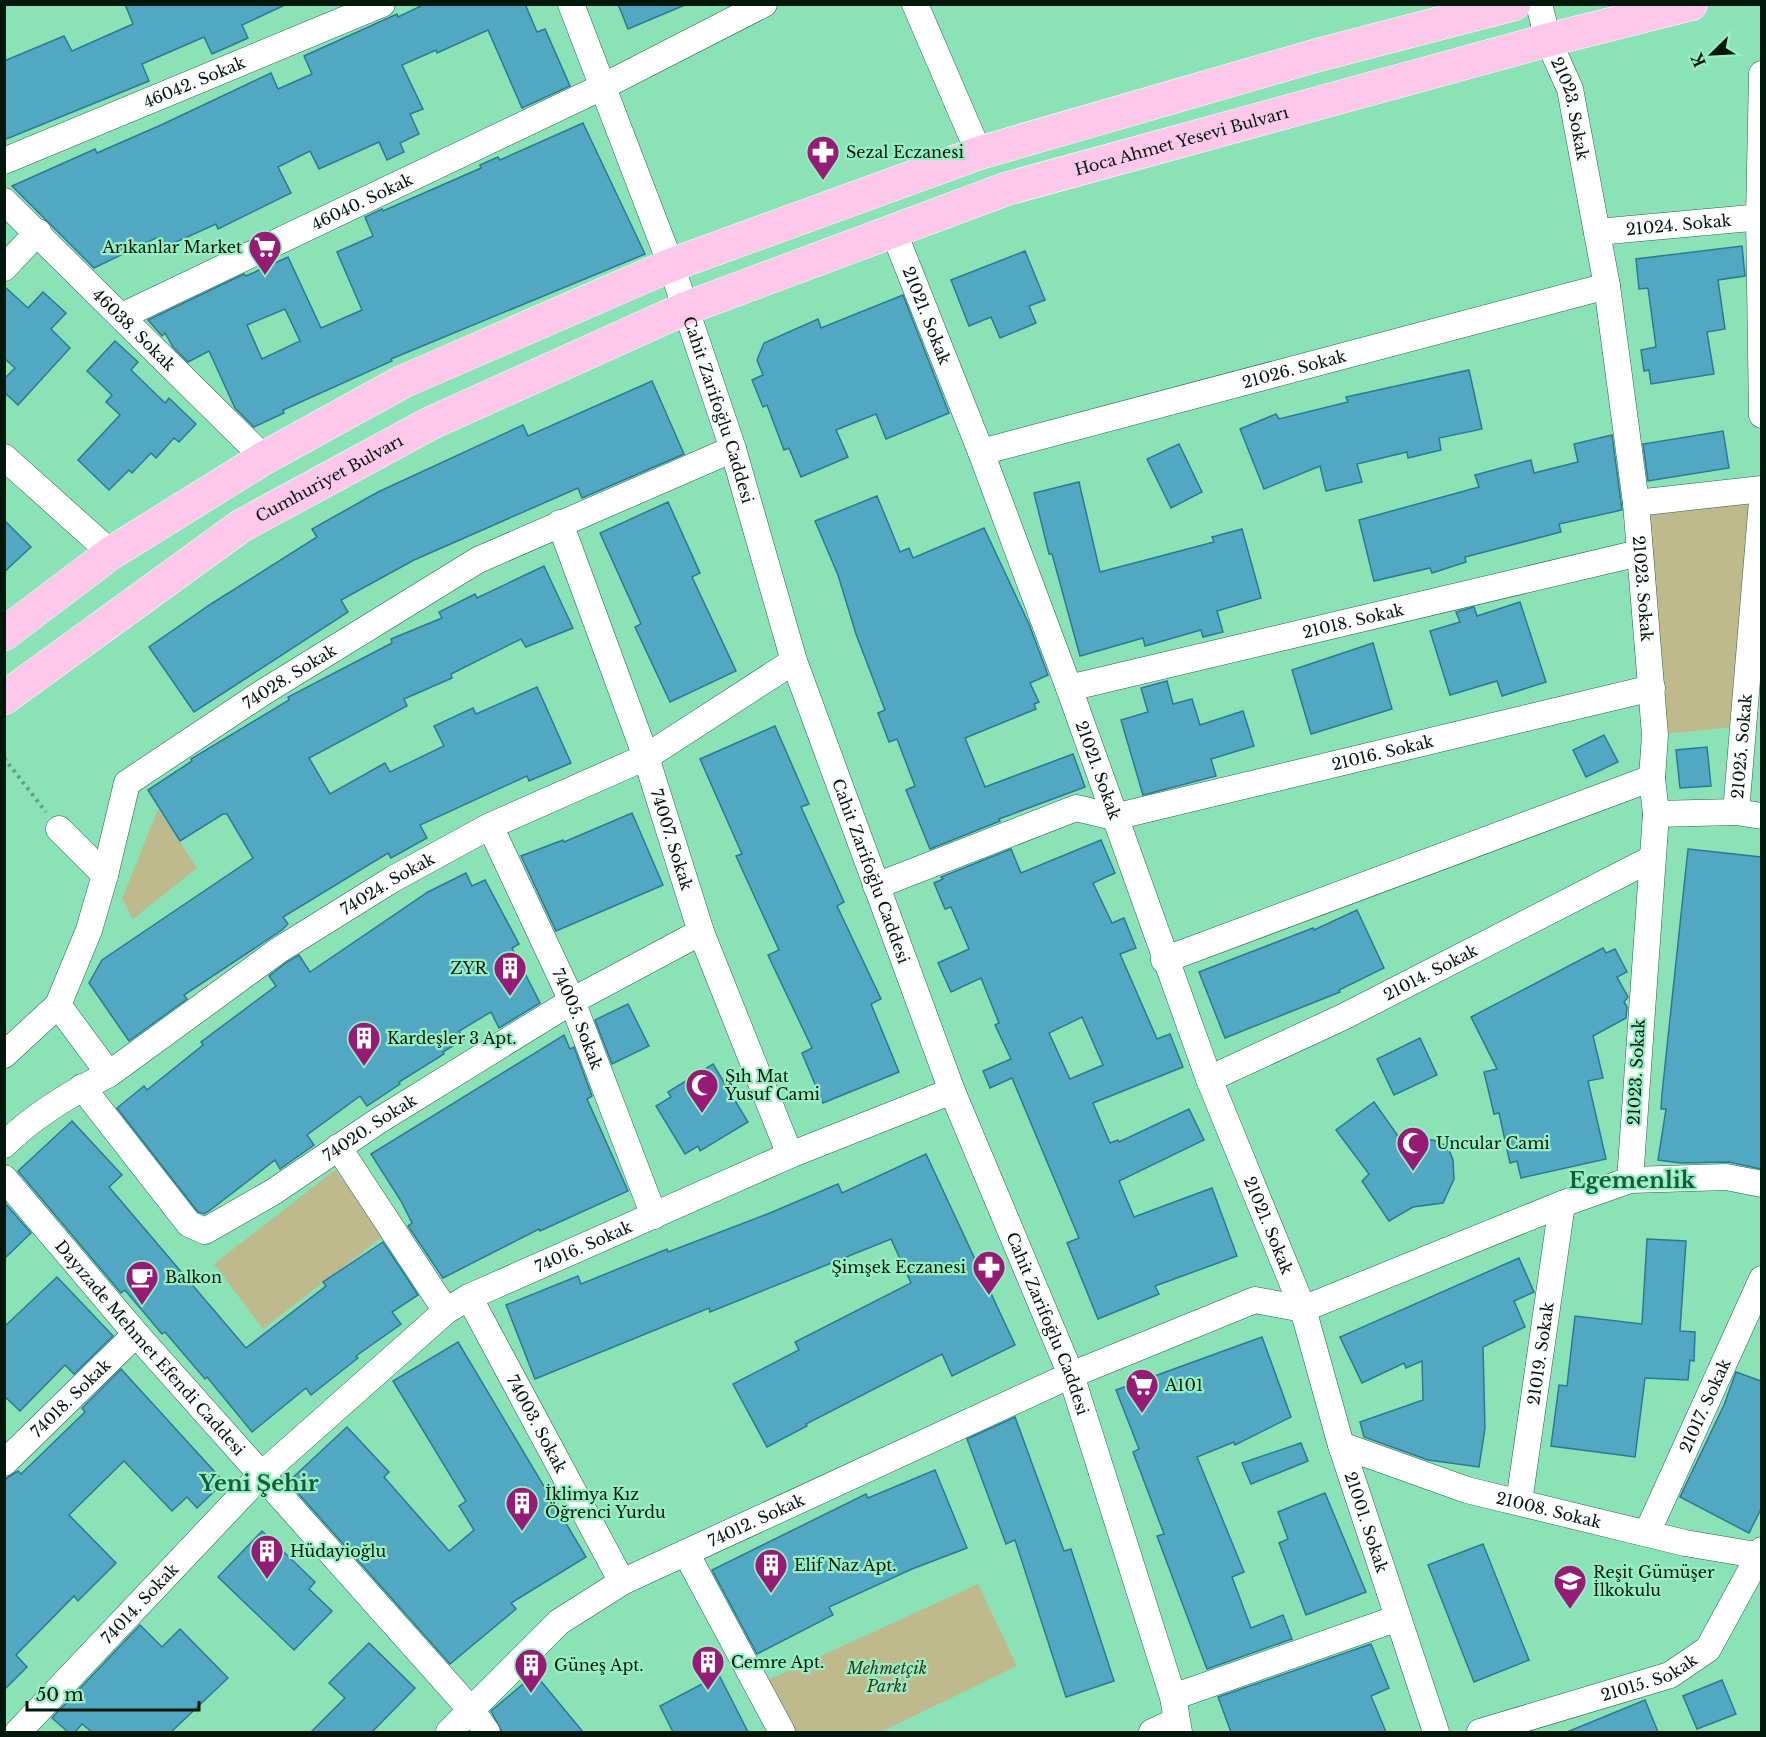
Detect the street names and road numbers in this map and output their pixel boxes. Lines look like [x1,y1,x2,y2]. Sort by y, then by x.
street label: 46042. Sokak [140,52,248,112]
street label: 21023. Sokak [1547,54,1593,162]
street label: Hoca Ahmet Yesevi Bulvarı [1072,102,1291,180]
street label: 46040. Sokak [308,169,416,234]
street label: 21024. Sokak [1625,210,1732,239]
street label: 21021. Sokak [899,264,955,368]
street label: 46038. Sokak [88,284,180,375]
street label: Cahit Zarifoğlu Caddesi [679,314,758,506]
street label: 21026. Sokak [1240,346,1349,392]
street label: Cumhuriyet Bulvarı [252,430,407,526]
street label: 21023. Sokak [1629,535,1657,642]
street label: 21018. Sokak [1300,599,1406,642]
street label: 74028. Sokak [239,640,340,713]
street label: 21025. Sokak [1727,693,1756,800]
street label: 21021. Sokak [1072,718,1125,823]
street label: 21016. Sokak [1330,731,1436,774]
street label: Cahit Zarifoğlu Caddesi [828,776,914,967]
street label: 74007. Sokak [647,786,697,893]
street label: 74024. Sokak [337,848,438,919]
street label: 21014. Sokak [1380,940,1481,1005]
street label: 74005. Sokak [548,965,607,1072]
street label: 21023. Sokak [1623,1018,1649,1126]
street label: 74020. Sokak [319,1090,420,1165]
street label: 21021. Sokak [1240,1174,1298,1277]
street label: 74016. Sokak [532,1216,635,1277]
street label: Cahit Zarifoğlu Caddesi [1002,1229,1093,1418]
street label: Dayızade Mehmet Efendi Caddesi [51,1236,250,1460]
street label: 21019. Sokak [1523,1301,1558,1406]
street label: 74018. Sokak [26,1355,115,1441]
street label: 21017. Sokak [1675,1355,1735,1456]
street label: 74003. Sokak [503,1372,572,1476]
street label: 21001. Sokak [1341,1469,1393,1575]
street label: 21008. Sokak [1494,1487,1604,1532]
street label: 74012. Sokak [705,1489,808,1551]
street label: 74014. Sokak [97,1559,182,1648]
street label: 21015. Sokak [1598,1649,1701,1705]

